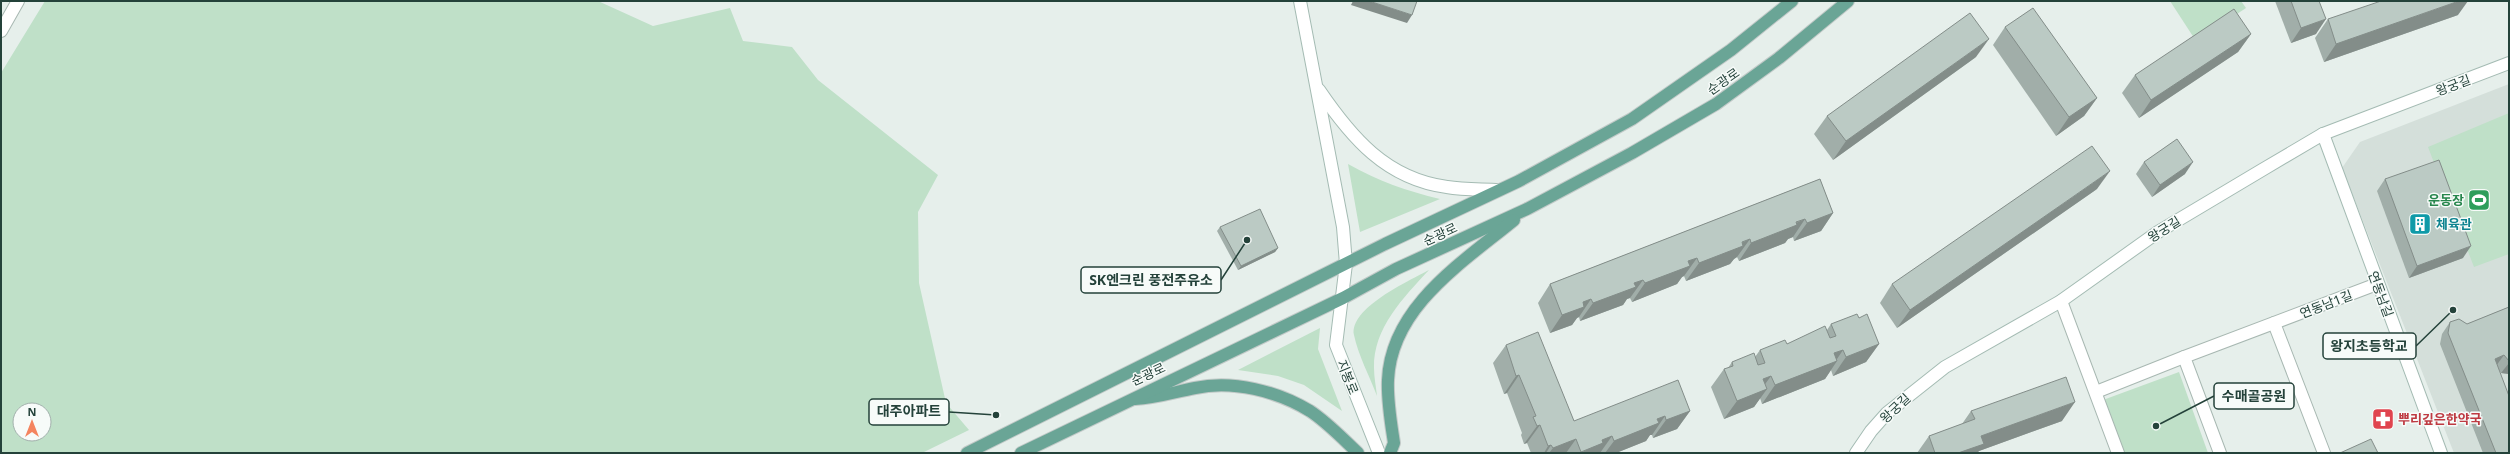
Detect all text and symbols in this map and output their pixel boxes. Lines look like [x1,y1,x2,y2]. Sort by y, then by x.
street label: 순광로 [1703,63,1743,99]
street label: 왕궁길 [2433,70,2473,100]
sports icon: 운동장 [2466,187,2492,213]
place label: 운동장 [2428,191,2464,209]
building icon: 체육관 [2407,211,2433,237]
street label: 왕궁길 [2144,212,2184,246]
place label: 체육관 [2436,215,2472,233]
street label: 순광로 [1420,218,1460,250]
callout: SK엔크린 풍전주유소 [1081,267,1221,293]
street label: 연동남길 [2364,268,2398,320]
text: SK엔크린 풍전주유소 [1089,270,1213,289]
street label: 연동남1길 [2297,286,2355,322]
callout: 왕지초등학교 [2323,333,2416,359]
text: 왕지초등학교 [2330,336,2408,355]
street label: 지봉로 [1333,357,1363,397]
street label: 순광로 [1128,358,1168,390]
callout: 수매골공원 [2214,383,2294,409]
text: 수매골공원 [2222,386,2286,405]
street label: 왕궁길 [1876,389,1914,427]
callout: 대주아파트 [869,399,949,425]
text: 대주아파트 [877,401,941,420]
north arrow [12,402,52,442]
text: N [28,404,36,419]
pharmacy icon: 뿌리깊은한약국 [2370,406,2396,432]
place label: 뿌리깊은한약국 [2398,410,2482,428]

